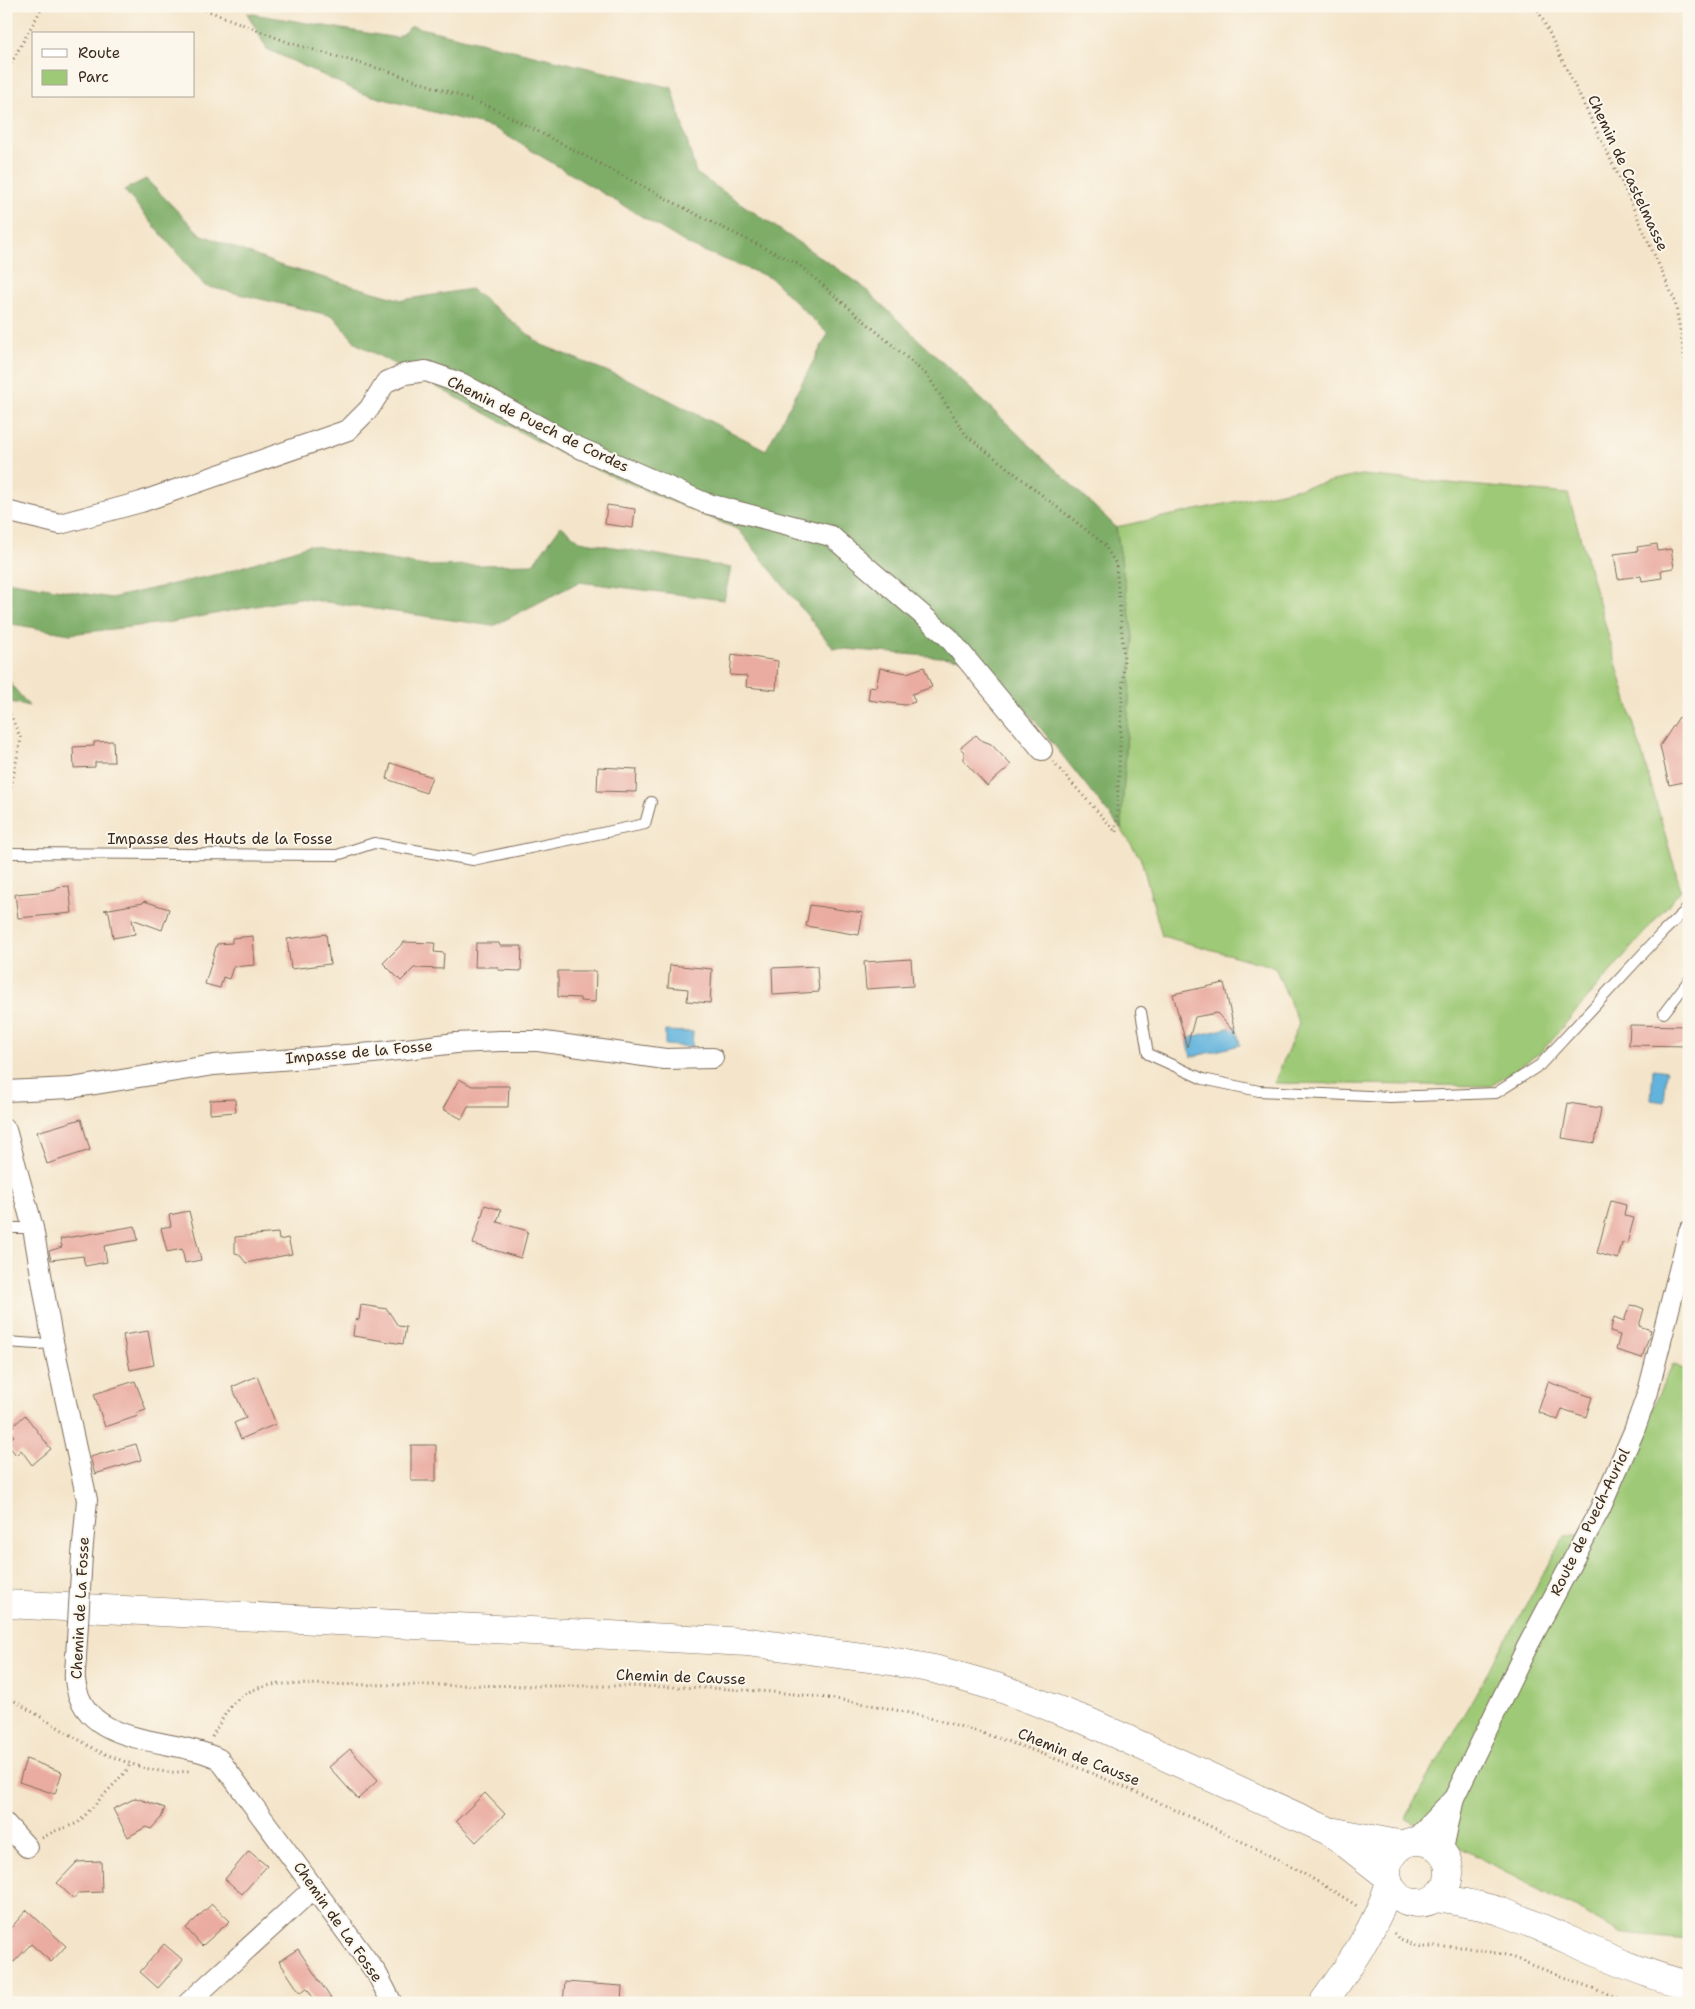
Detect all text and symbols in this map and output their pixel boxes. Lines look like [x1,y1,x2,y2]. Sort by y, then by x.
legend [32,32,195,98]
text: Route [78,43,120,63]
text: Parc [78,67,109,87]
street label: Chemin de Castelmasse [1583,92,1673,254]
street label: Chemin de Puech de Cordes [444,371,632,477]
street label: Impasse des Hauts de la Fosse [107,829,333,849]
street label: Impasse de la Fosse [285,1036,433,1068]
street label: Route de Puech-Auriol [1546,1444,1635,1599]
street label: Chemin de La Fosse [66,1536,94,1680]
street label: Chemin de Causse [616,1665,746,1689]
street label: Chemin de Causse [1015,1723,1143,1791]
street label: Chemin de La Fosse [289,1858,387,1986]

